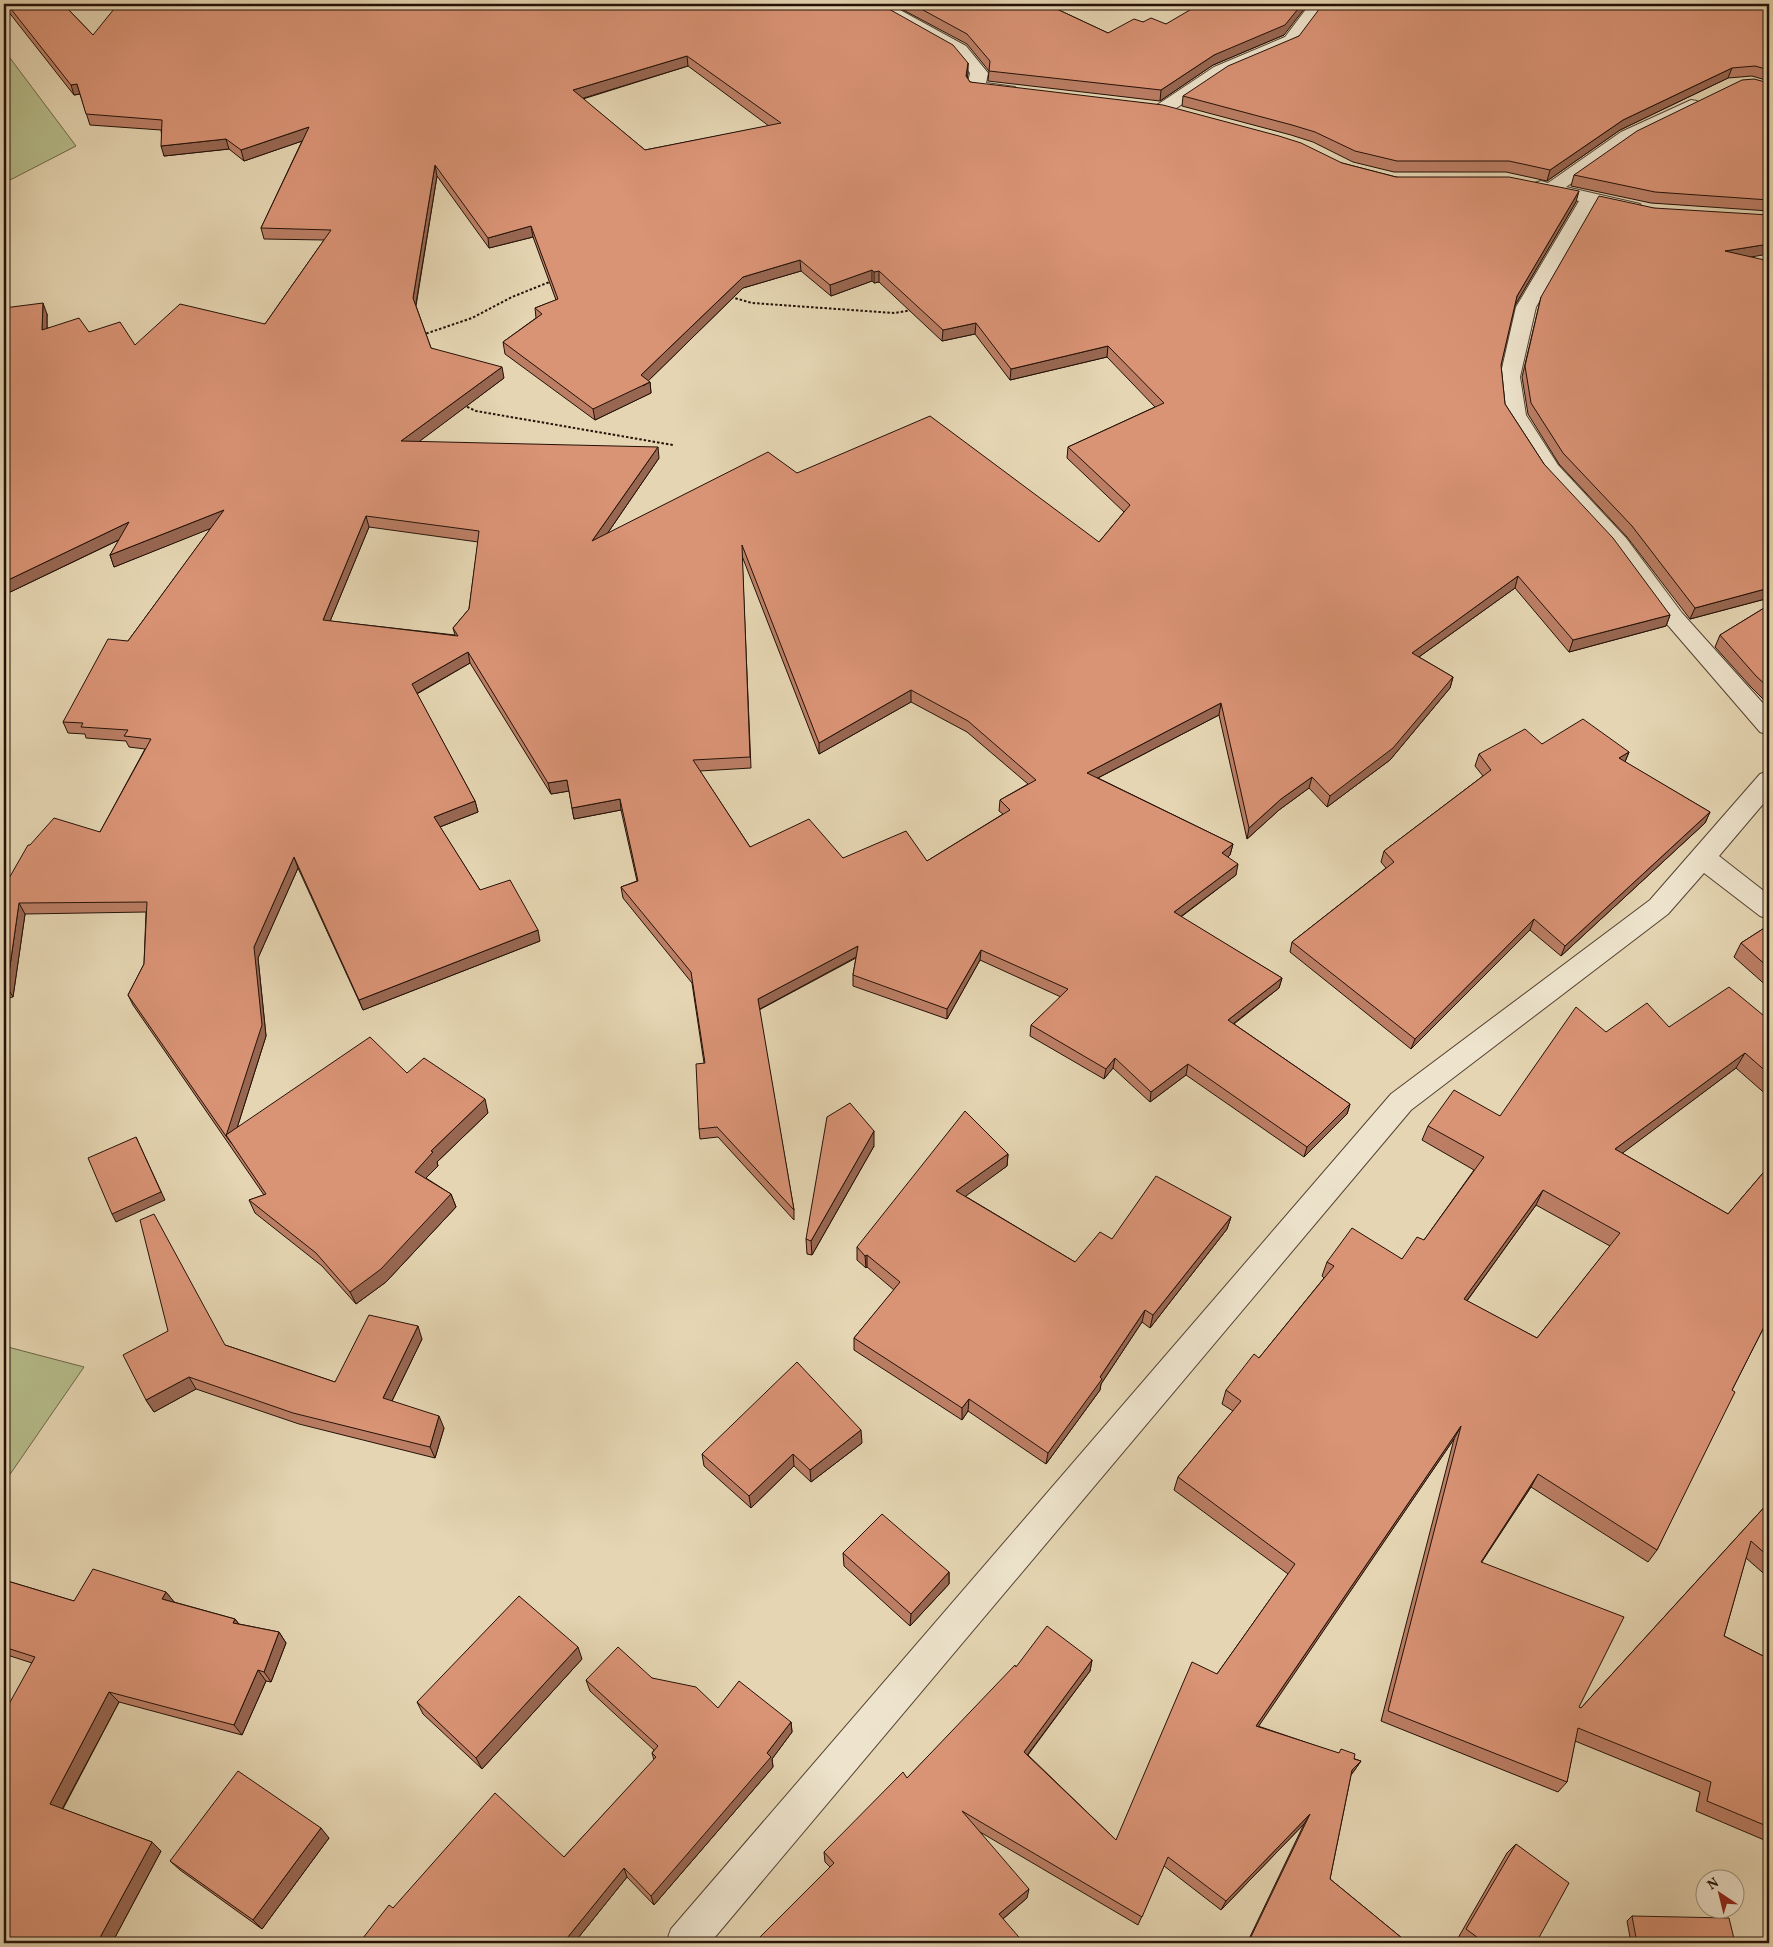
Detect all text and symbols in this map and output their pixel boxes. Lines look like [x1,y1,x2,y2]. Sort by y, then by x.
north arrow [1696,1870,1746,1920]
text: N [1704,1874,1723,1895]

